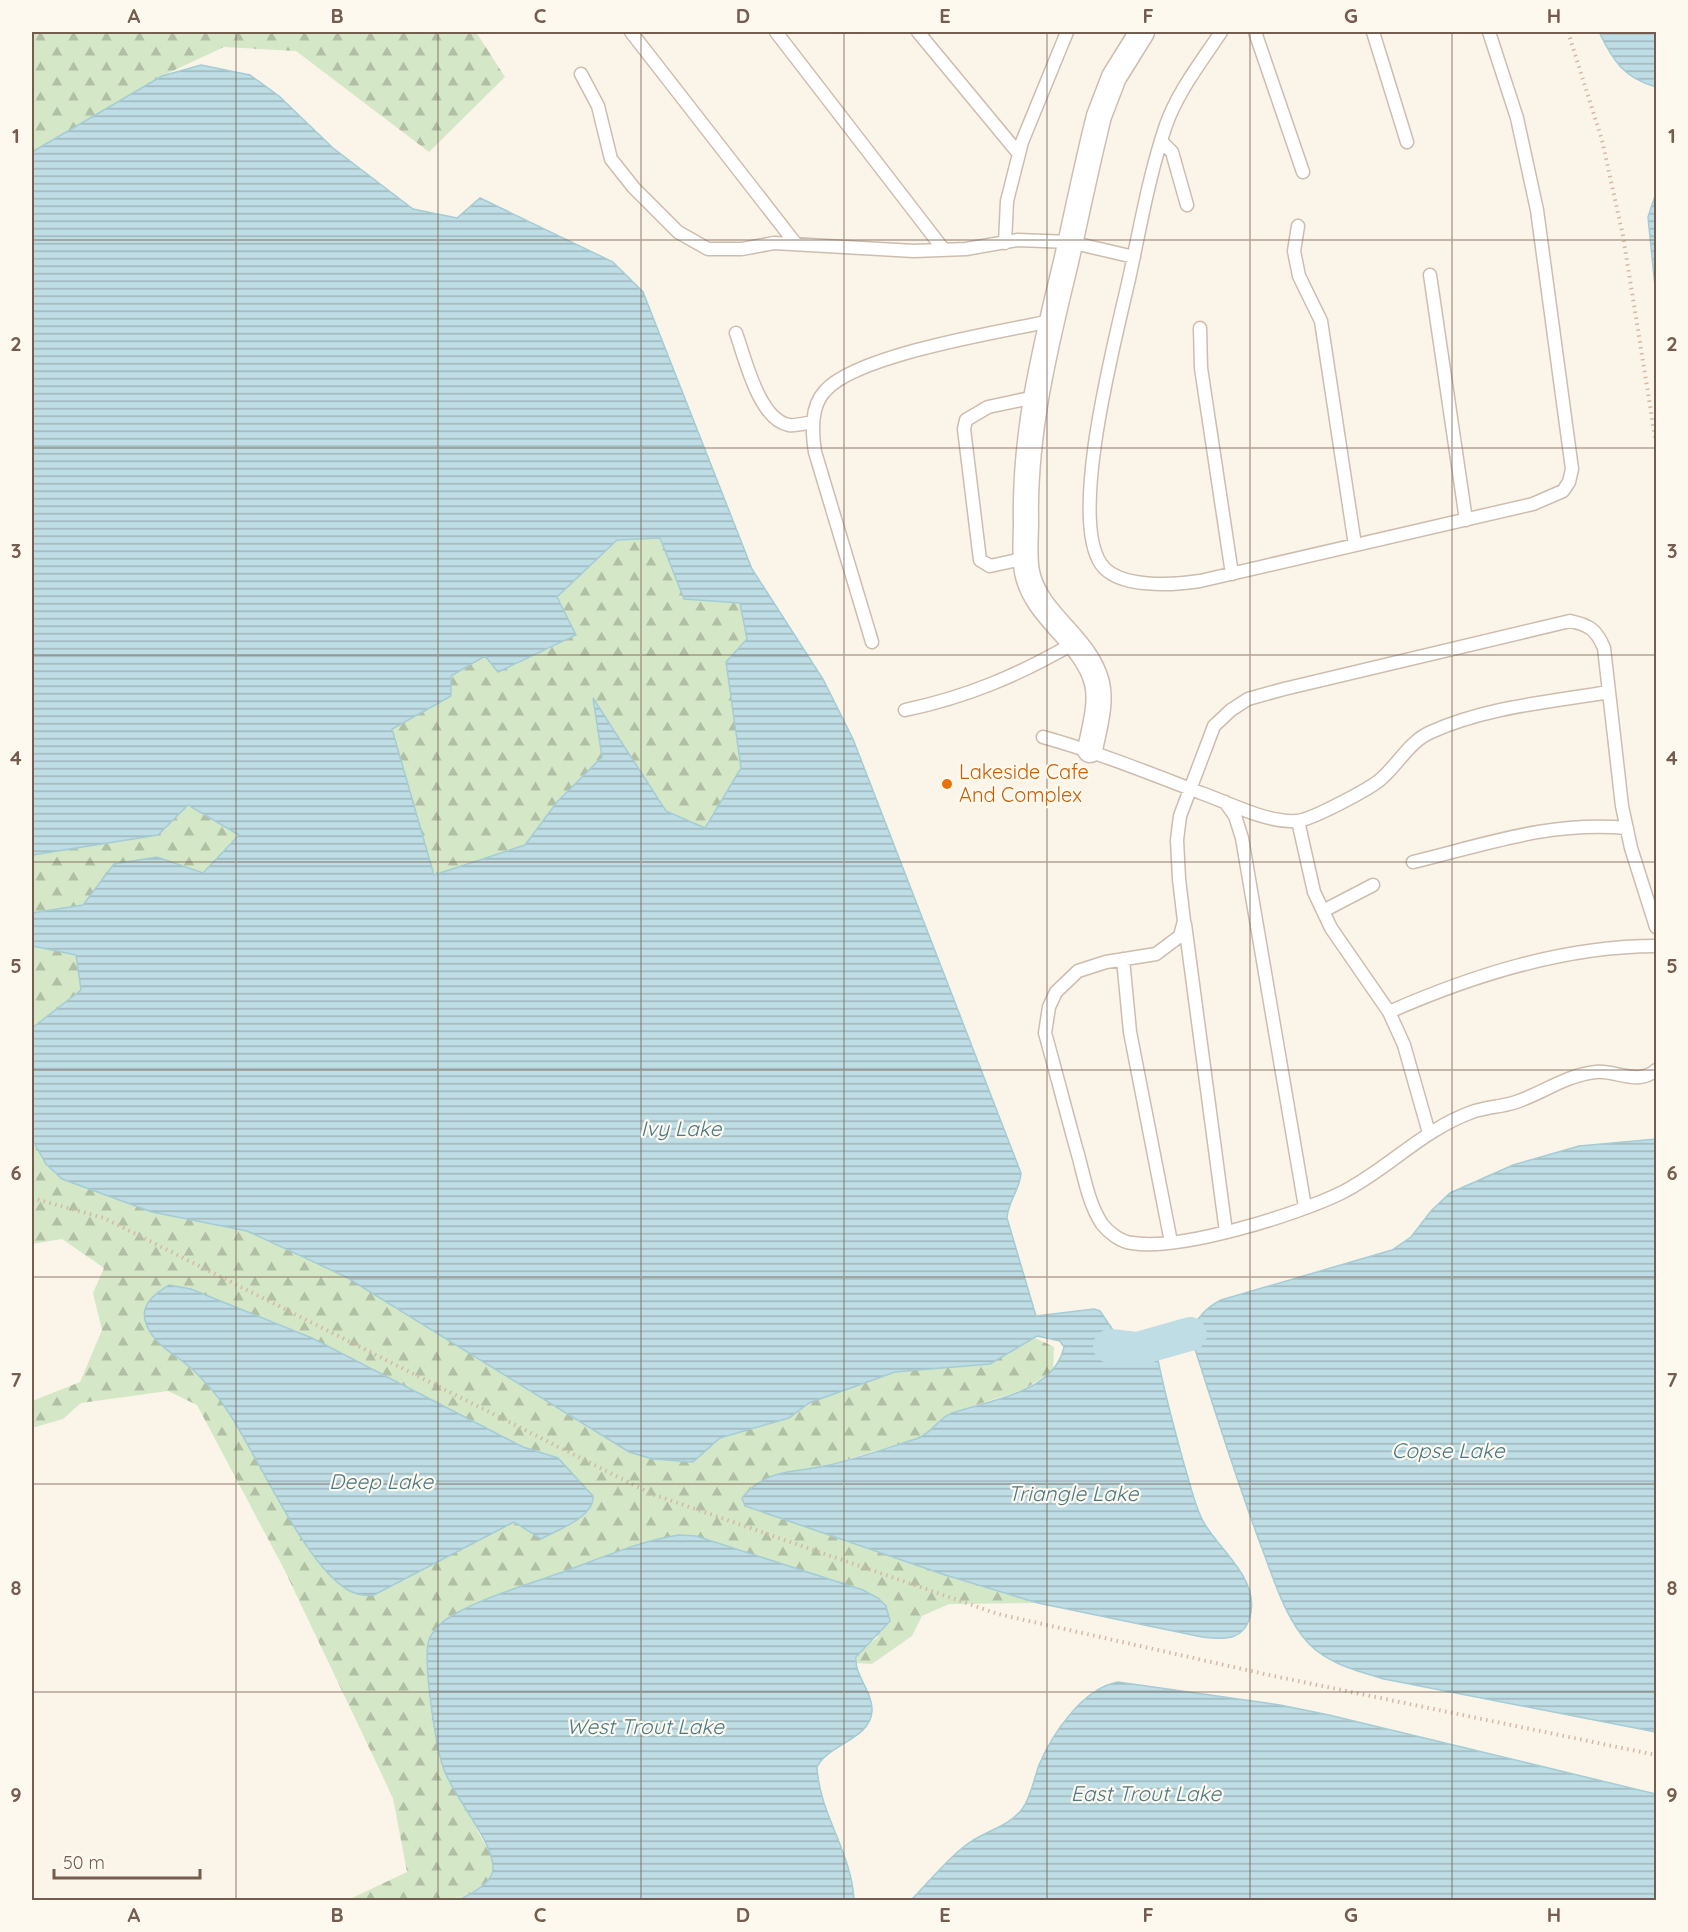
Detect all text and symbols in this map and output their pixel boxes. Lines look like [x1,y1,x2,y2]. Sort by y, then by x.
text: A [128,3,141,28]
text: B [330,3,344,28]
text: C [534,3,547,28]
text: D [736,3,750,28]
text: E [939,3,951,28]
text: F [1142,3,1154,28]
text: G [1344,3,1358,28]
text: H [1547,3,1561,28]
text: 1 [12,123,20,148]
text: 1 [1668,123,1676,148]
text: 2 [10,331,22,356]
text: 2 [1666,331,1678,356]
text: 3 [11,538,21,563]
text: 3 [1667,538,1677,563]
text: 4 [10,745,22,770]
text: 4 [1666,745,1678,770]
place label: Lakeside Cafe And Complex [959,759,1089,807]
marker: Lakeside Cafe And Complex [940,777,954,791]
text: 5 [10,953,22,978]
text: 5 [1666,953,1678,978]
water label: Ivy Lake [641,1115,722,1141]
text: 6 [10,1160,22,1185]
text: 6 [1666,1160,1678,1185]
text: 7 [11,1367,22,1392]
text: 7 [1667,1367,1678,1392]
water label: Copse Lake [1391,1437,1506,1463]
water label: Deep Lake [329,1468,434,1494]
water label: Triangle Lake [1008,1480,1139,1506]
text: 8 [11,1575,22,1600]
text: 8 [1667,1575,1678,1600]
water label: West Trout Lake [566,1713,725,1739]
water label: East Trout Lake [1071,1780,1222,1806]
text: 9 [10,1782,22,1807]
text: 9 [1666,1782,1678,1807]
scale bar [54,1842,200,1880]
text: 50 m [63,1851,105,1874]
text: A [128,1902,141,1927]
text: B [330,1902,344,1927]
text: C [534,1902,547,1927]
text: D [736,1902,750,1927]
text: E [939,1902,951,1927]
text: F [1142,1902,1154,1927]
text: G [1344,1902,1358,1927]
text: H [1547,1902,1561,1927]

